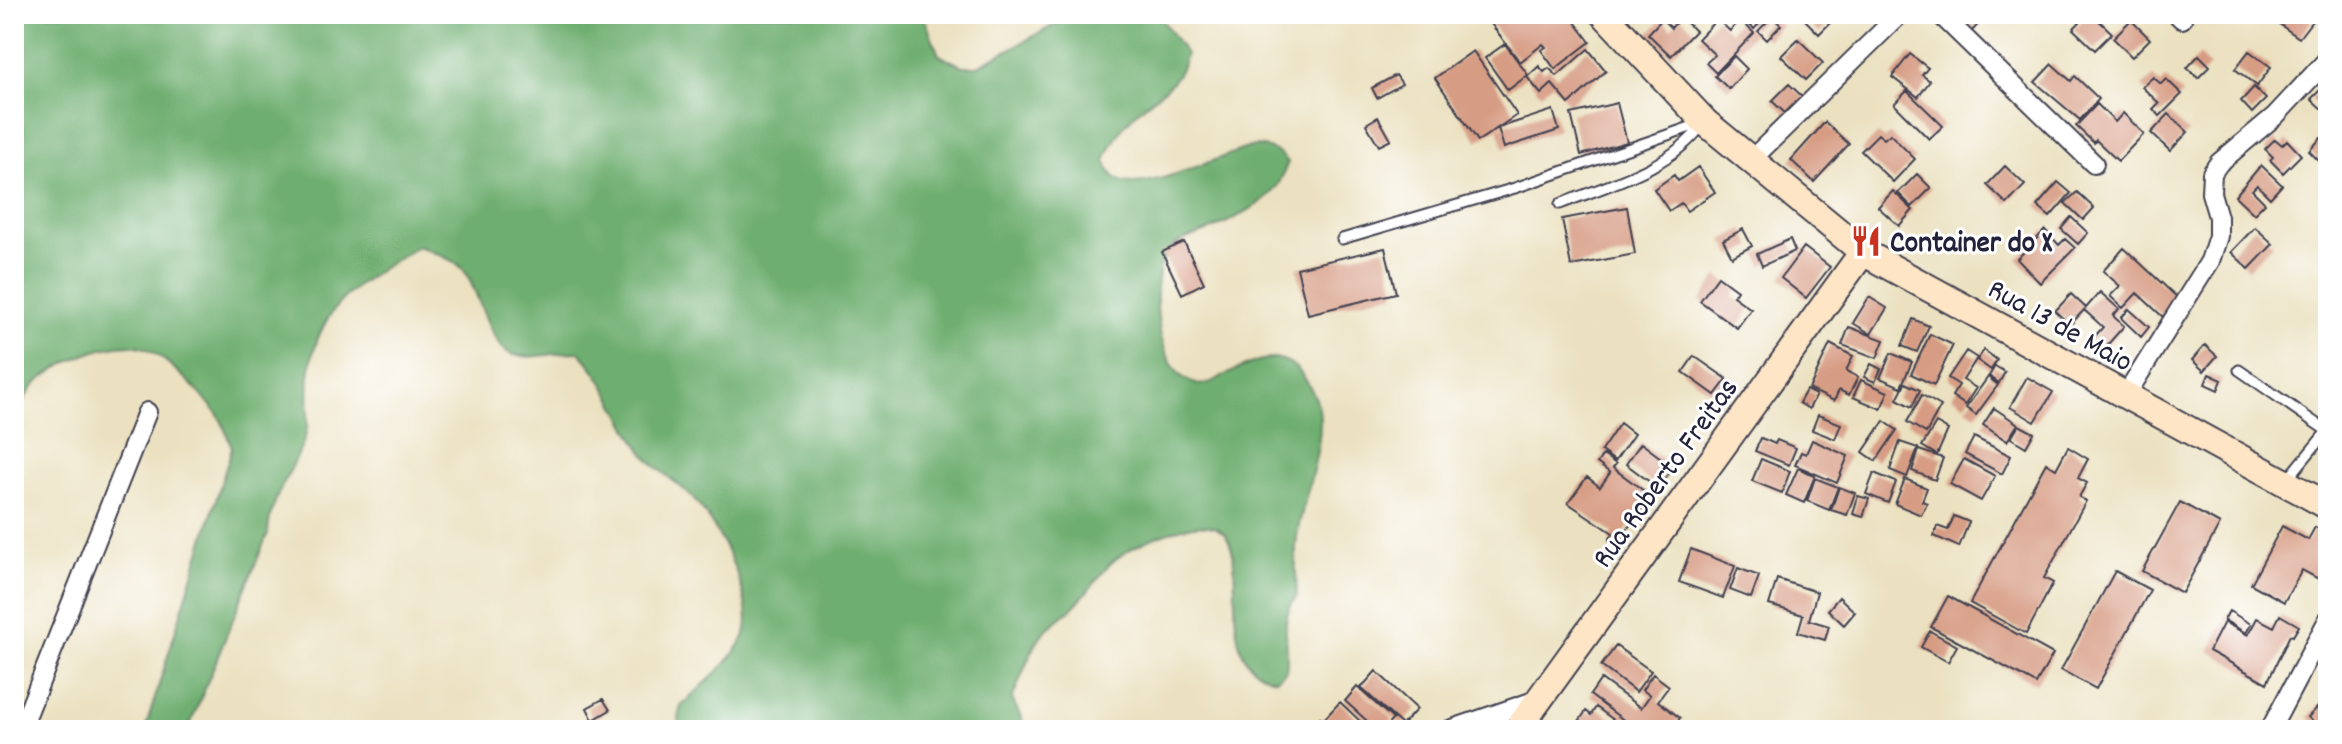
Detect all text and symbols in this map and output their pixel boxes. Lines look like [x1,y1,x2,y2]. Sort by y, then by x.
restaurant icon: Container do X [1849,224,1883,258]
place label: Container do X [1890,224,2053,267]
street label: Rua 13 de Maio [1978,270,2139,385]
street label: Rua Roberto Freitas [1584,371,1751,579]

